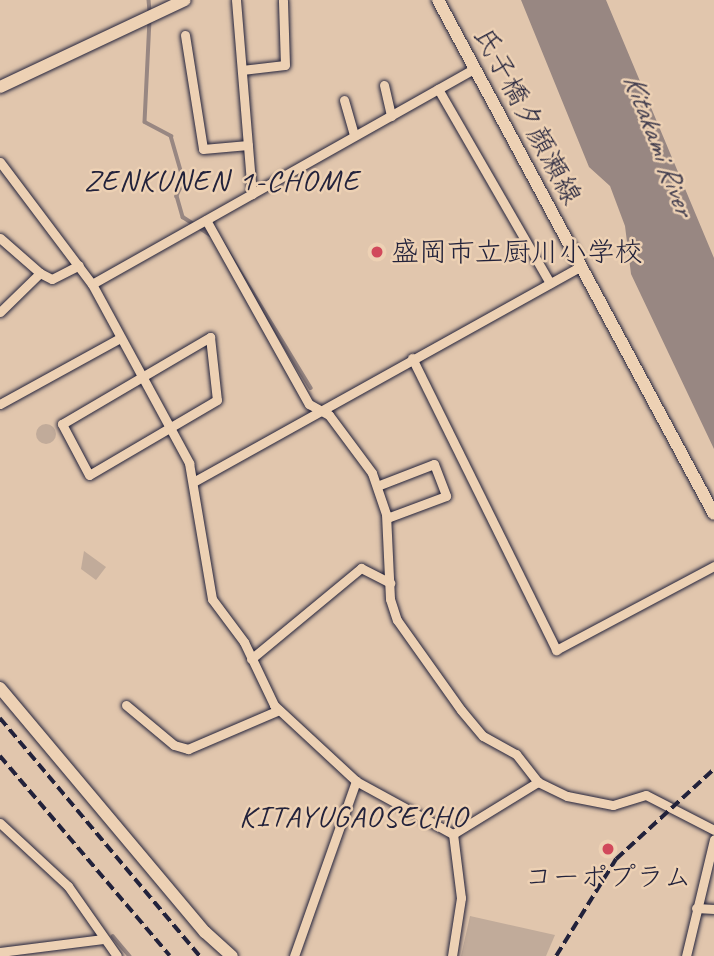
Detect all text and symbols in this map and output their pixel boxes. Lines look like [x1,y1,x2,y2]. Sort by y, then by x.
street label: 氏子橋夕顔瀬線 [467,22,589,210]
water label: Kitakami River [616,68,702,220]
district label: ZENKUNEN 1-CHOME [87,162,357,198]
place label: 盛岡市立厨川小学校 [391,235,643,269]
marker: 盛岡市立厨川小学校 [369,244,385,260]
district label: KITAYUGAOSECHO [242,798,466,834]
marker: コーポプラム [600,841,616,857]
place label: コーポプラム [524,860,692,894]

